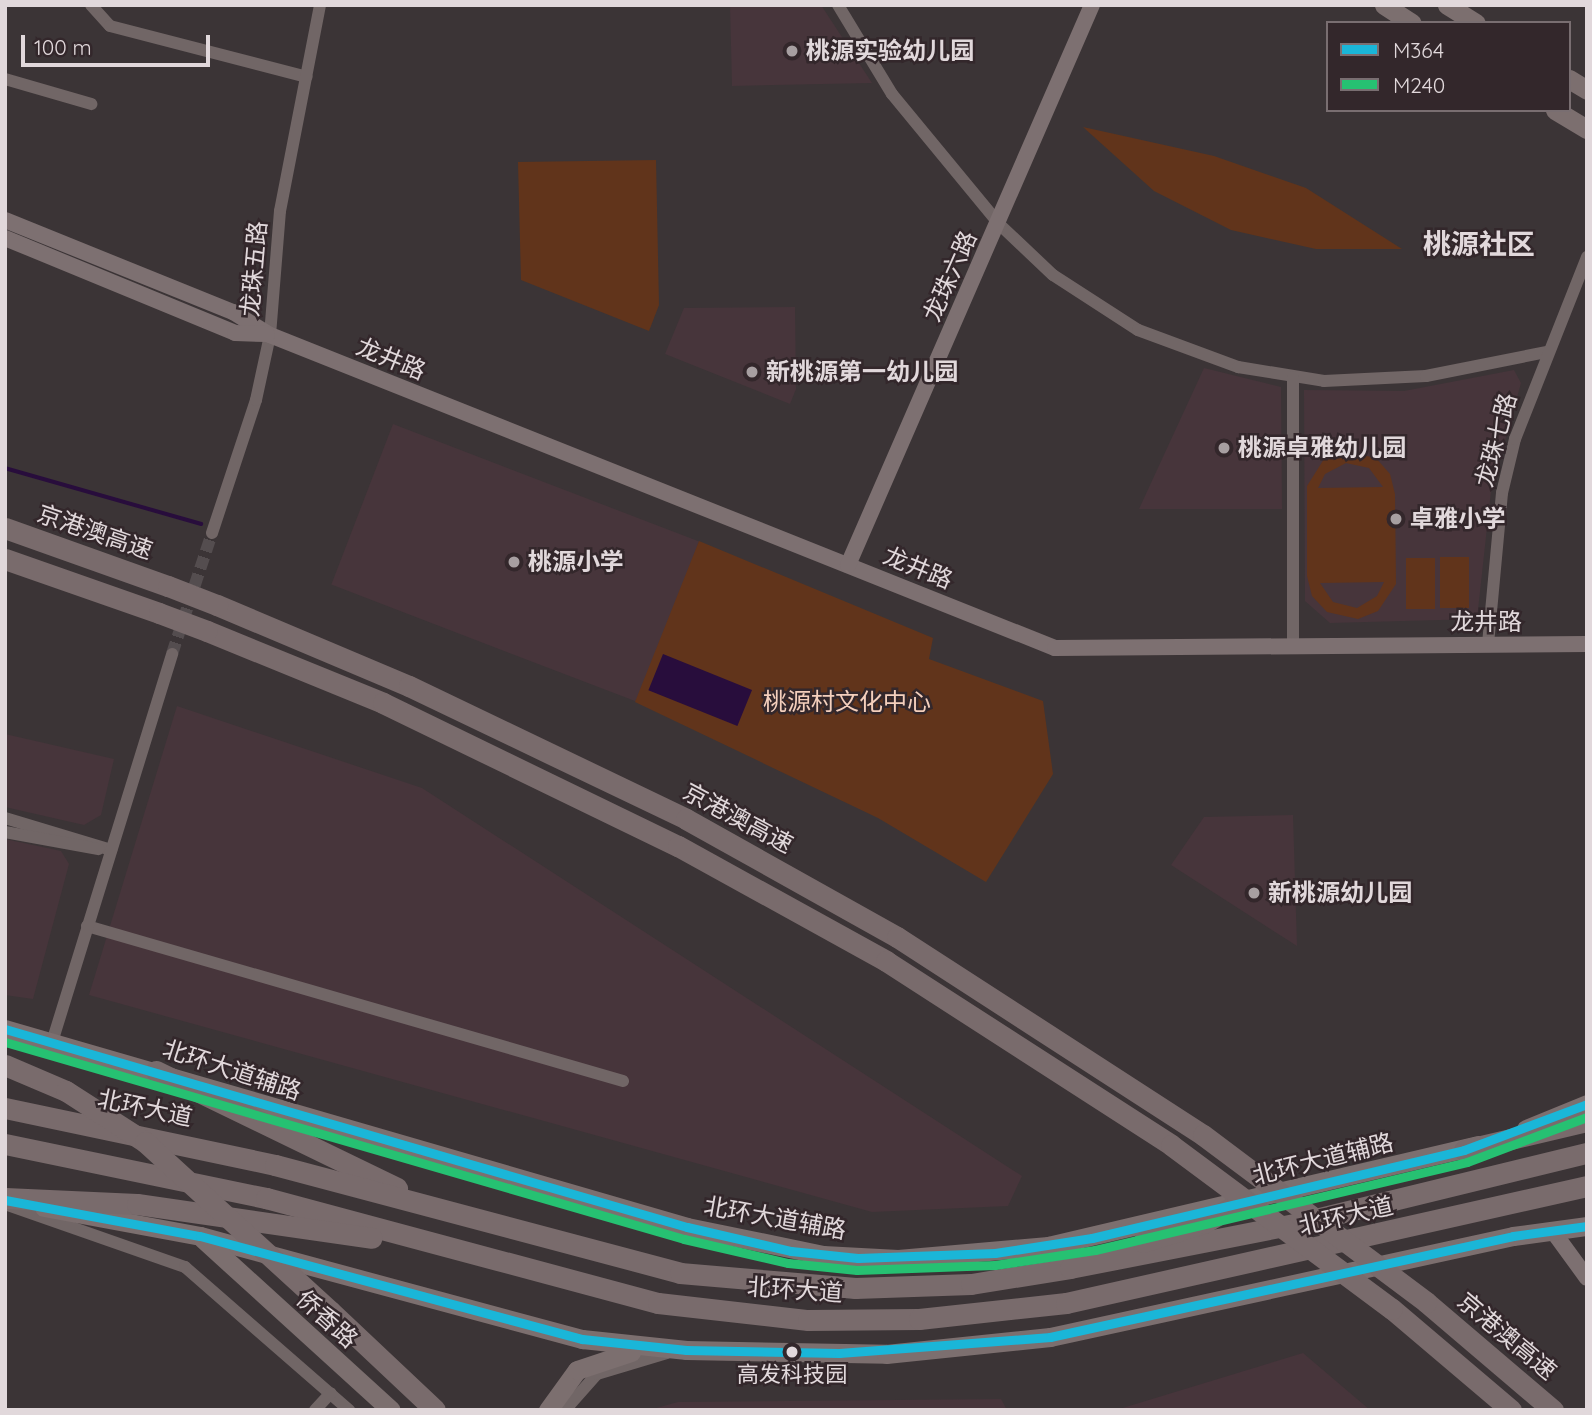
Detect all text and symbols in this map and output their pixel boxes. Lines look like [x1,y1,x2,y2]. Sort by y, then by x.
scale bar [24,21,214,65]
legend [1326,21,1571,112]
text: 100 m [34,34,92,60]
place label: 桃源实验幼儿园 [806,37,974,65]
text: M364 [1393,37,1444,63]
marker: 桃源实验幼儿园 [784,43,800,59]
text: M240 [1393,72,1445,98]
street label: 龙珠五路 [235,220,273,318]
street label: 龙珠六路 [917,226,983,326]
district label: 桃源社区 [1423,227,1535,261]
street label: 龙井路 [352,332,430,386]
place label: 新桃源第一幼儿园 [766,358,958,386]
marker: 新桃源第一幼儿园 [744,364,760,380]
street label: 龙珠七路 [1470,390,1522,490]
place label: 桃源卓雅幼儿园 [1238,434,1406,462]
marker: 桃源卓雅幼儿园 [1216,440,1232,456]
street label: 京港澳高速 [34,499,156,565]
place label: 卓雅小学 [1410,505,1506,533]
marker: 卓雅小学 [1388,511,1404,527]
street label: 龙井路 [879,541,957,595]
place label: 桃源小学 [528,548,624,576]
marker: 桃源小学 [506,554,522,570]
street label: 龙井路 [1450,608,1522,636]
park label: 桃源村文化中心 [763,688,931,716]
street label: 京港澳高速 [678,777,798,859]
place label: 新桃源幼儿园 [1268,879,1412,907]
marker: 新桃源幼儿园 [1246,885,1262,901]
street label: 北环大道辅路 [159,1034,305,1106]
street label: 北环大道 [95,1084,195,1132]
street label: 北环大道辅路 [1250,1128,1396,1190]
street label: 北环大道辅路 [702,1191,848,1245]
street label: 北环大道 [1296,1191,1396,1241]
street label: 北环大道 [746,1272,844,1308]
street label: 侨香路 [291,1284,363,1354]
street label: 京港澳高速 [1452,1286,1562,1386]
marker: 高发科技园 [785,1345,799,1359]
place label: 高发科技园 [737,1362,847,1388]

